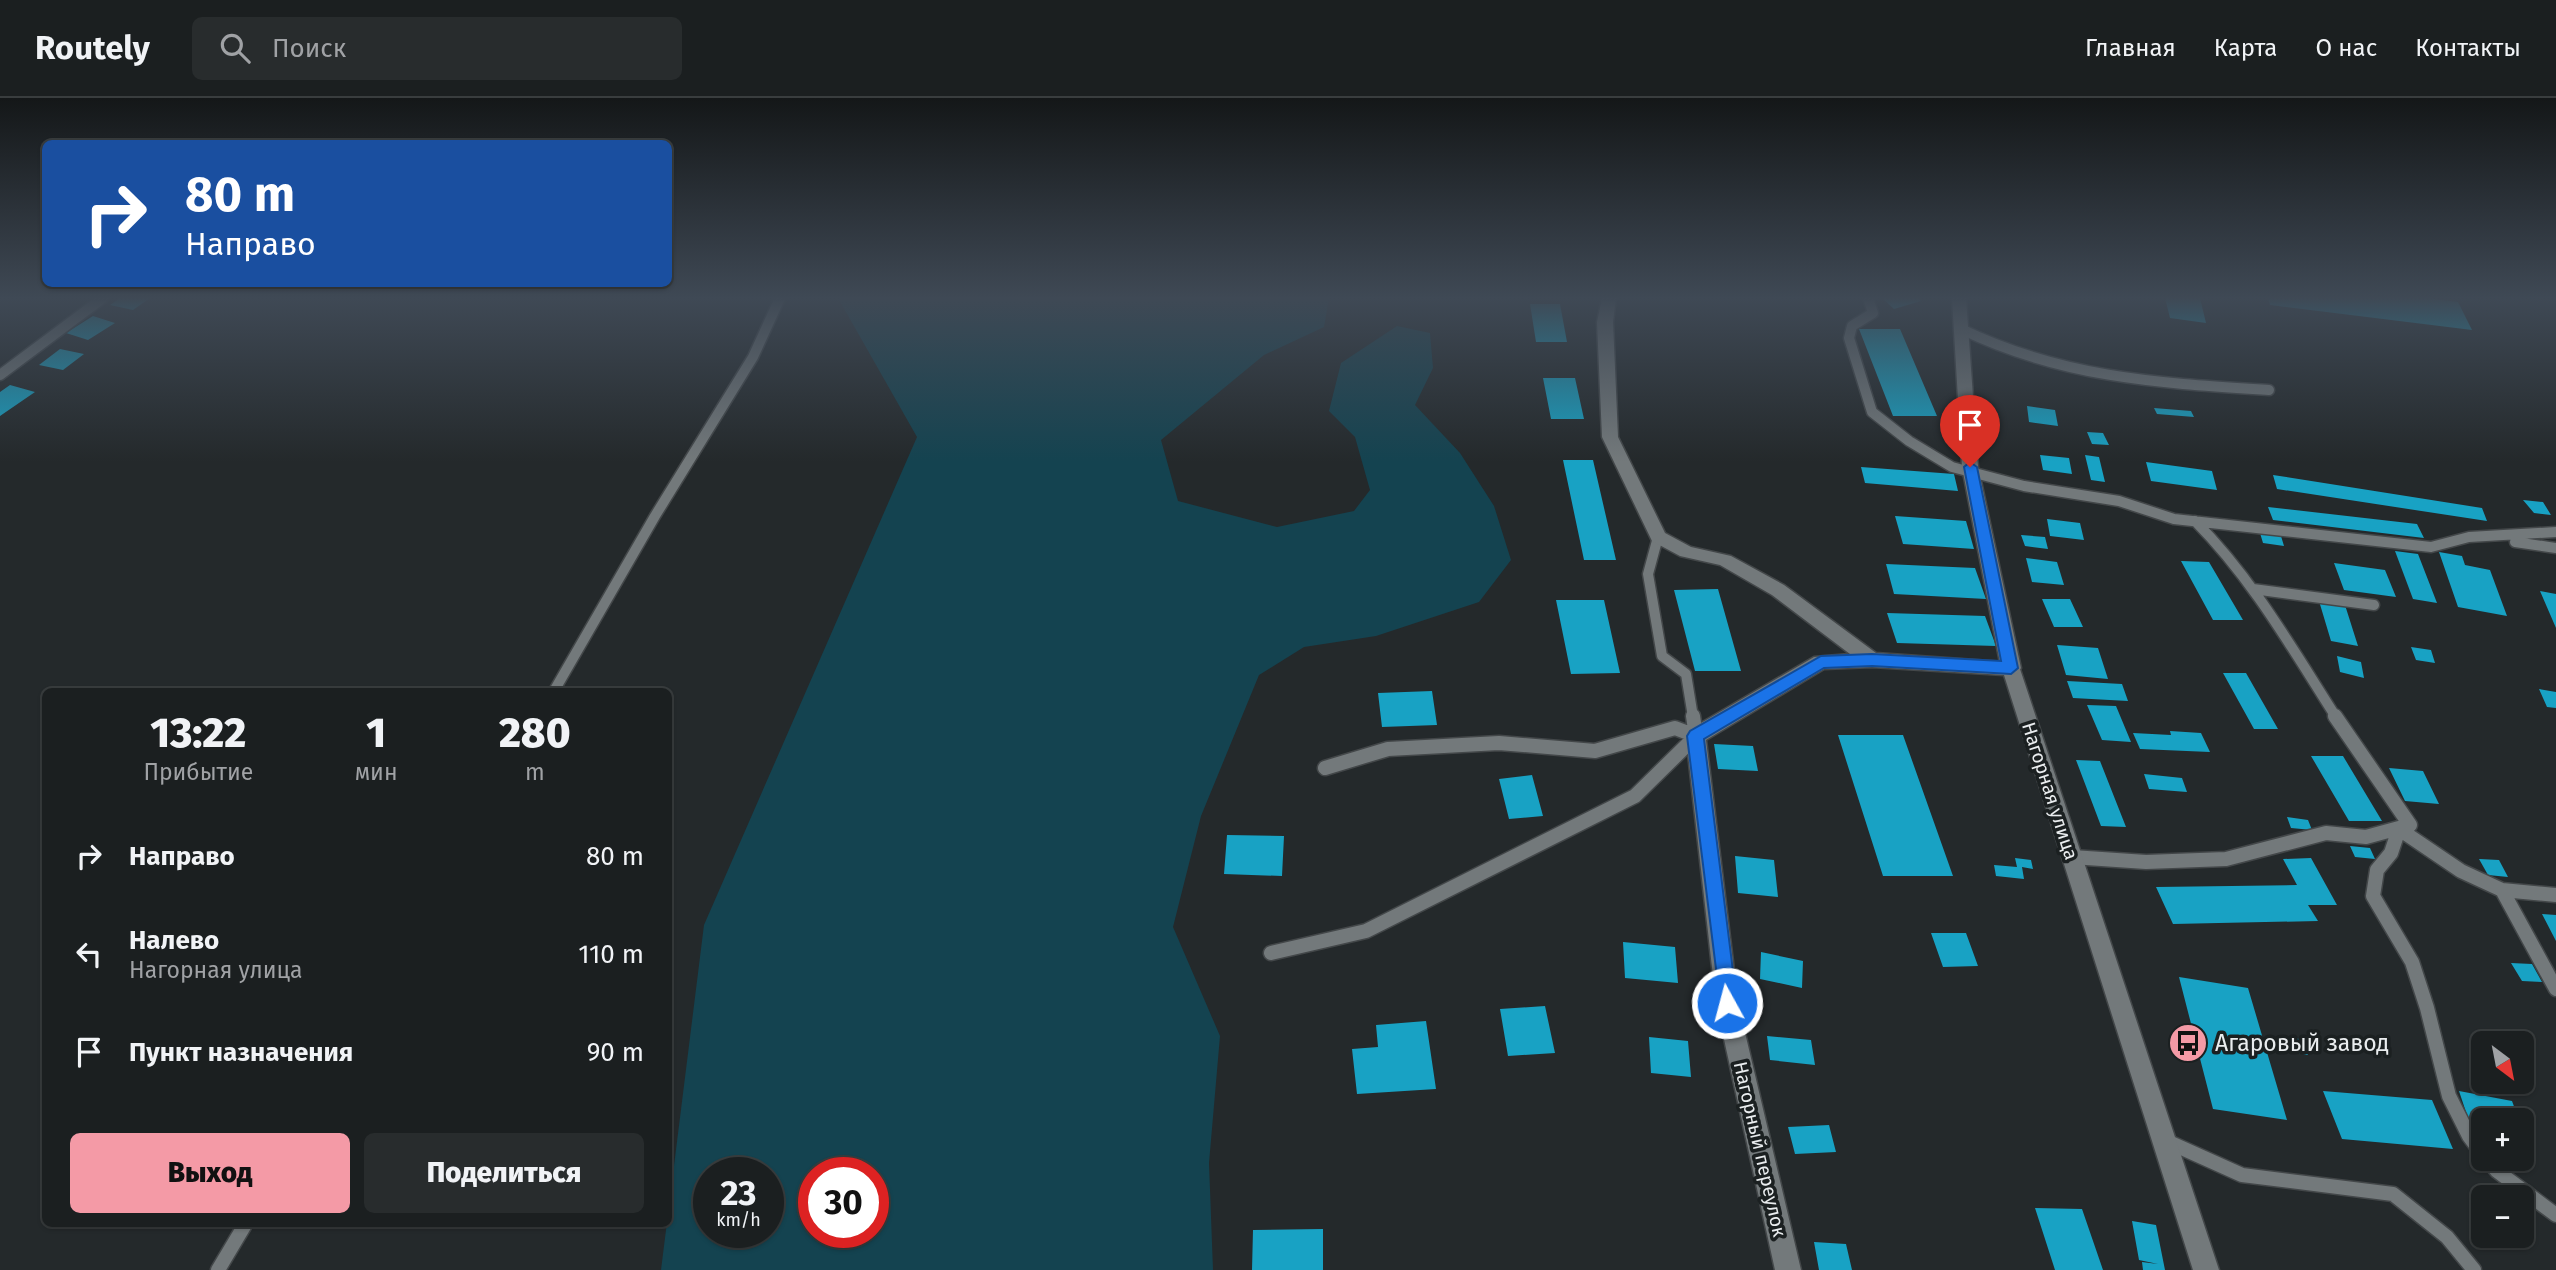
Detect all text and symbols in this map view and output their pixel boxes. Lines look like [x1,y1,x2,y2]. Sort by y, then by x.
search box [192,17,682,80]
text: Routely [35,28,150,68]
icon: search [216,29,254,67]
text: Поиск [272,33,346,64]
text: Главная [2085,34,2176,62]
text: Карта [2214,34,2277,62]
text: О нас [2315,34,2377,62]
text: Контакты [2415,34,2521,62]
text: 80 m [185,165,295,224]
icon: right [70,168,161,259]
text: Направо [185,225,316,263]
pin [1940,395,2000,467]
icon: arrive [1951,406,1989,444]
text: 13:22 [150,708,246,758]
text: 1 [366,708,386,758]
text: 280 [499,708,571,758]
street label: Нагорная улица [2017,719,2083,863]
text: Прибытие [143,758,253,786]
text: мин [355,758,398,786]
text: m [525,758,545,786]
icon: right [70,837,108,875]
text: Направо [129,841,235,872]
text: 80 m [586,841,644,872]
text: Налево [129,925,219,956]
icon: left [70,935,108,973]
text: 110 m [578,939,644,970]
text: Нагорная улица [129,956,303,984]
position arrow [1690,966,1764,1040]
bus stop icon: Агаровый завод [2167,1022,2209,1064]
place label: Агаровый завод [2215,1029,2389,1057]
north arrow [2471,1031,2534,1094]
map controls [2471,1031,2534,1248]
icon: arrive [70,1033,108,1071]
text: Пункт назначения [129,1037,353,1068]
text: 90 m [587,1037,644,1068]
street label: Нагорный переулок [1729,1059,1791,1239]
button: + [2471,1108,2534,1171]
button: Выход [70,1133,350,1213]
button: Поделиться [364,1133,644,1213]
speed limit sign: 30 [798,1157,889,1248]
text: 23 [720,1172,757,1214]
button: − [2471,1185,2534,1248]
text: km/h [716,1209,761,1231]

